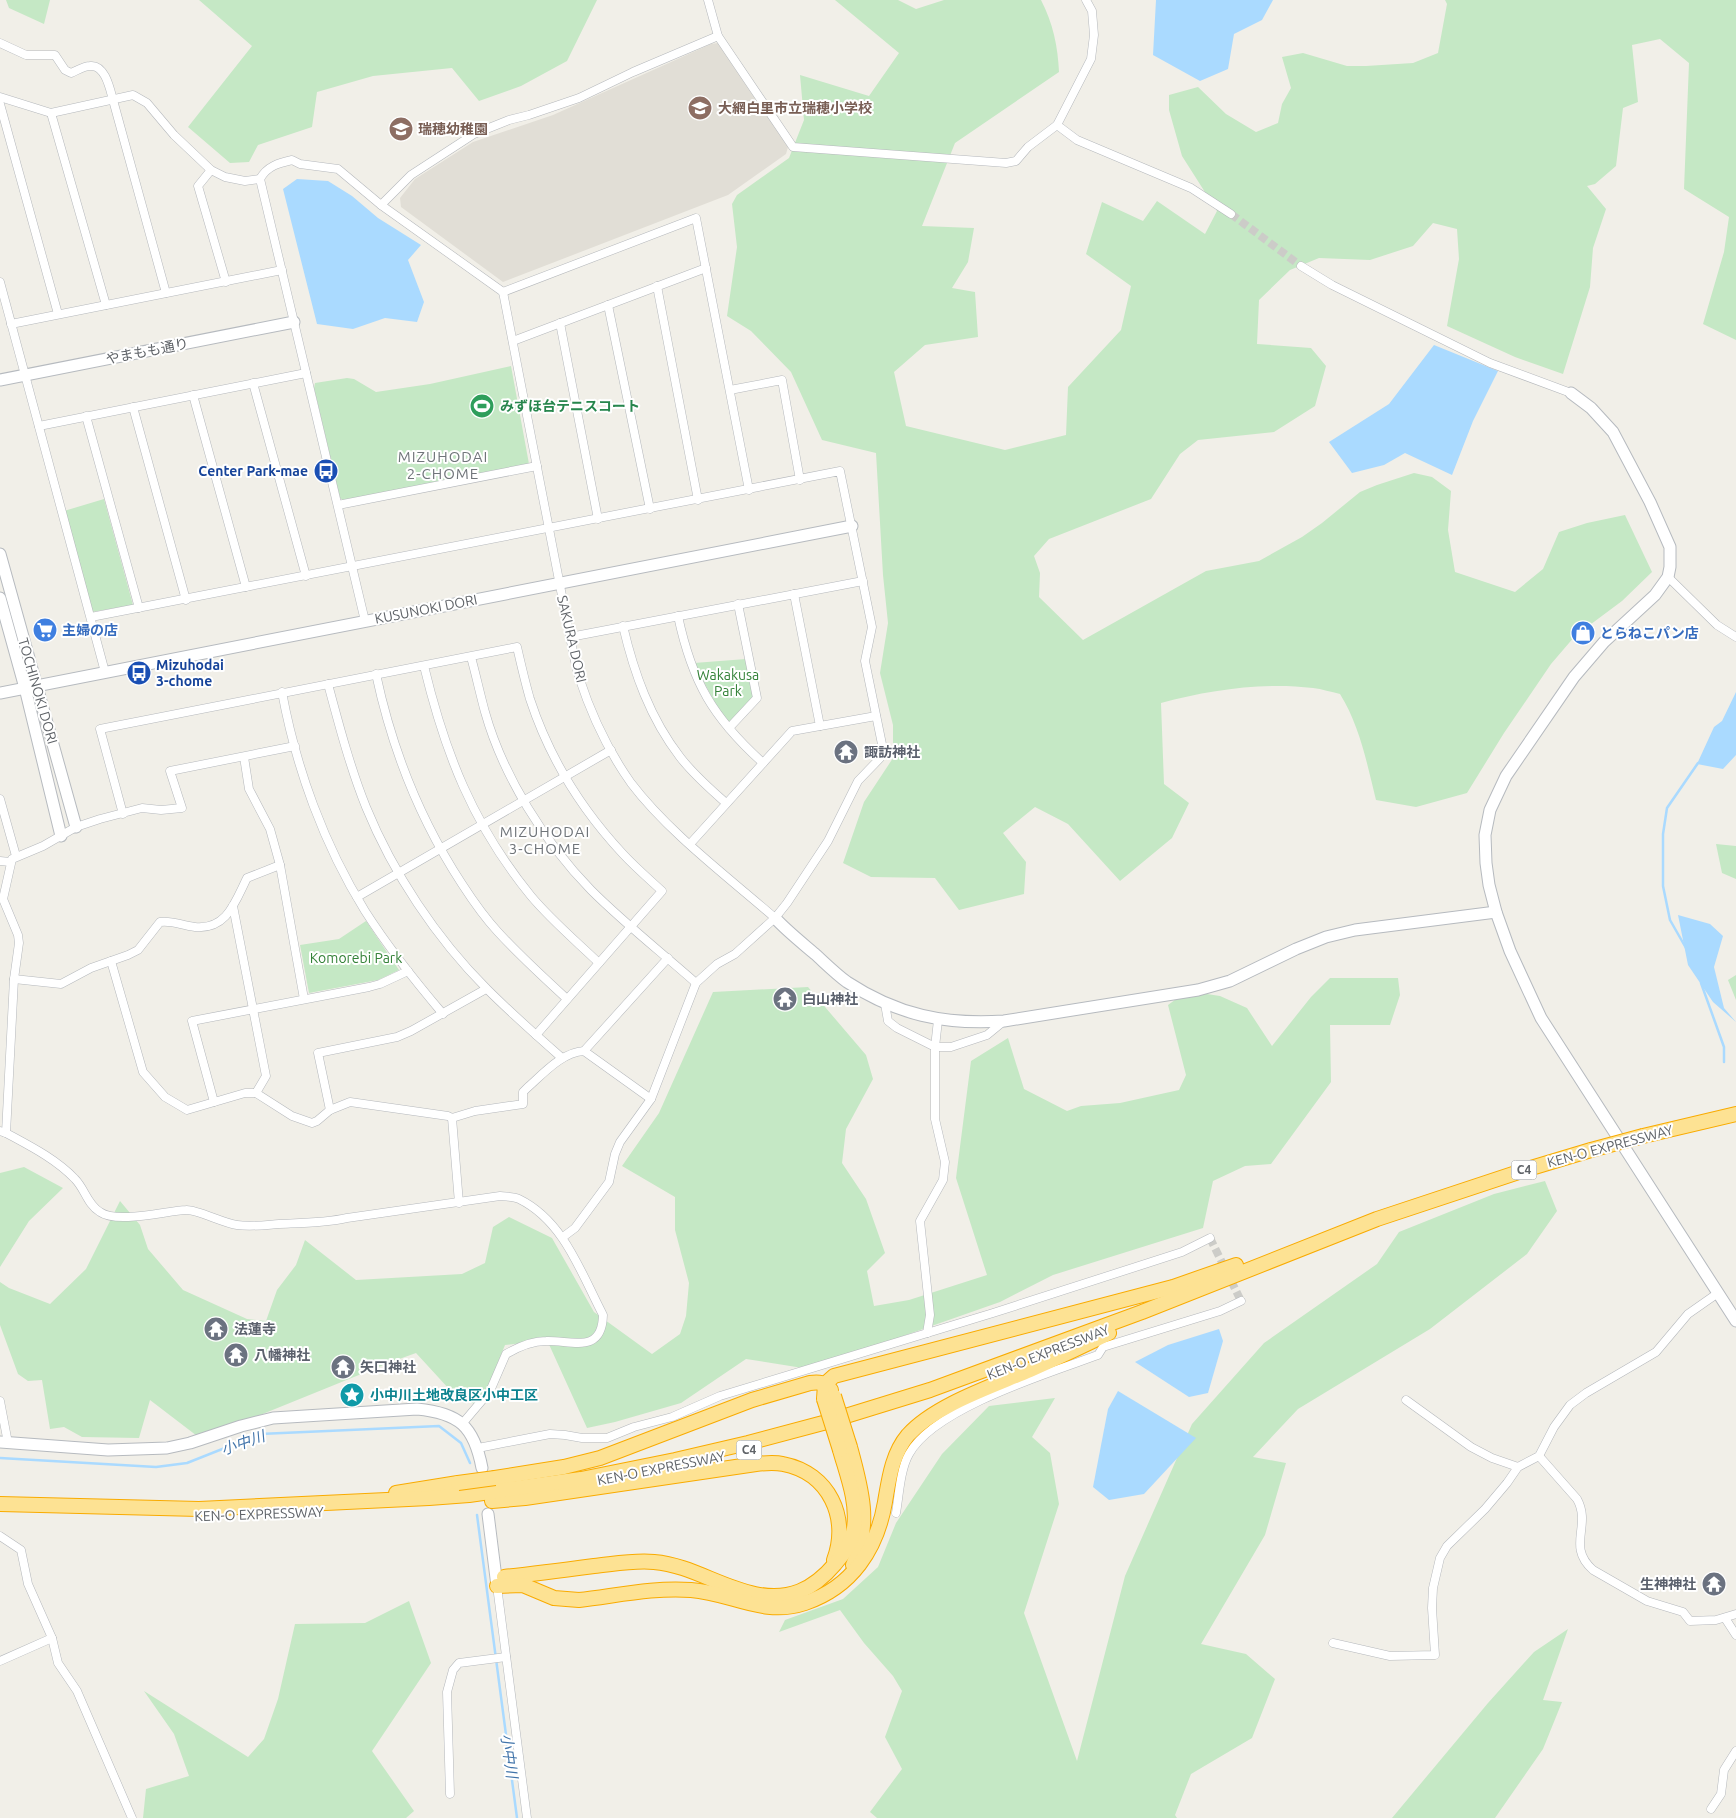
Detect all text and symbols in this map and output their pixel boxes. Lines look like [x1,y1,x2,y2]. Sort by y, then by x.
school or university icon: 大網白里市立瑞穂小学校 [687,95,713,121]
place label: 大網白里市立瑞穂小学校 [718,100,872,116]
school or university icon: 瑞穂幼稚園 [388,116,414,142]
place label: 瑞穂幼稚園 [418,121,488,137]
street label: やまもも通り [104,335,190,367]
sports icon: みずほ台テニスコート [469,393,495,419]
place label: みずほ台テニスコート [500,398,640,414]
district label: MIZUHODAI 2-CHOME [398,448,488,482]
bus stop icon: Center Park-mae [313,458,339,484]
place label: Center Park-mae [198,463,308,479]
street label: KUSUNOKI DORI [373,591,479,627]
street label: SAKURA DORI [554,594,590,684]
supermarket icon: 主婦の店 [32,617,58,643]
shop icon: とらねこパン店 [1570,620,1596,646]
place label: 主婦の店 [62,622,118,638]
place label: とらねこパン店 [1600,625,1699,641]
street label: TOCHINOKI DORI [15,636,61,746]
place label: Mizuhodai 3-chome [156,657,224,689]
bus stop icon: Mizuhodai 3-chome [126,660,152,686]
park label: Wakakusa Park [697,667,759,699]
temple icon: 諏訪神社 [833,739,859,765]
place label: 諏訪神社 [864,744,920,760]
district label: MIZUHODAI 3-CHOME [500,823,590,857]
park label: Komorebi Park [310,950,402,966]
temple icon: 白山神社 [772,986,798,1012]
place label: 白山神社 [802,991,858,1007]
street label: KEN-O EXPRESSWAY [1545,1121,1675,1171]
road number: C4 [1512,1160,1536,1180]
temple icon: 法蓮寺 [203,1316,229,1342]
place label: 法蓮寺 [234,1321,276,1337]
street label: KEN-O EXPRESSWAY [985,1321,1111,1383]
temple icon: 八幡神社 [223,1342,249,1368]
place label: 八幡神社 [254,1347,310,1363]
temple icon: 矢口神社 [330,1354,356,1380]
place label: 矢口神社 [360,1359,416,1375]
place icon: 小中川土地改良区小中工区 [339,1382,365,1408]
place label: 小中川土地改良区小中工区 [370,1387,538,1403]
water label: 小中川 [219,1427,269,1458]
road number: C4 [736,1440,762,1460]
street label: KEN-O EXPRESSWAY [596,1448,726,1488]
street label: KEN-O EXPRESSWAY [194,1504,324,1524]
temple icon: 生神神社 [1701,1571,1727,1597]
place label: 生神神社 [1640,1576,1696,1592]
water label: 小中川 [498,1732,521,1781]

